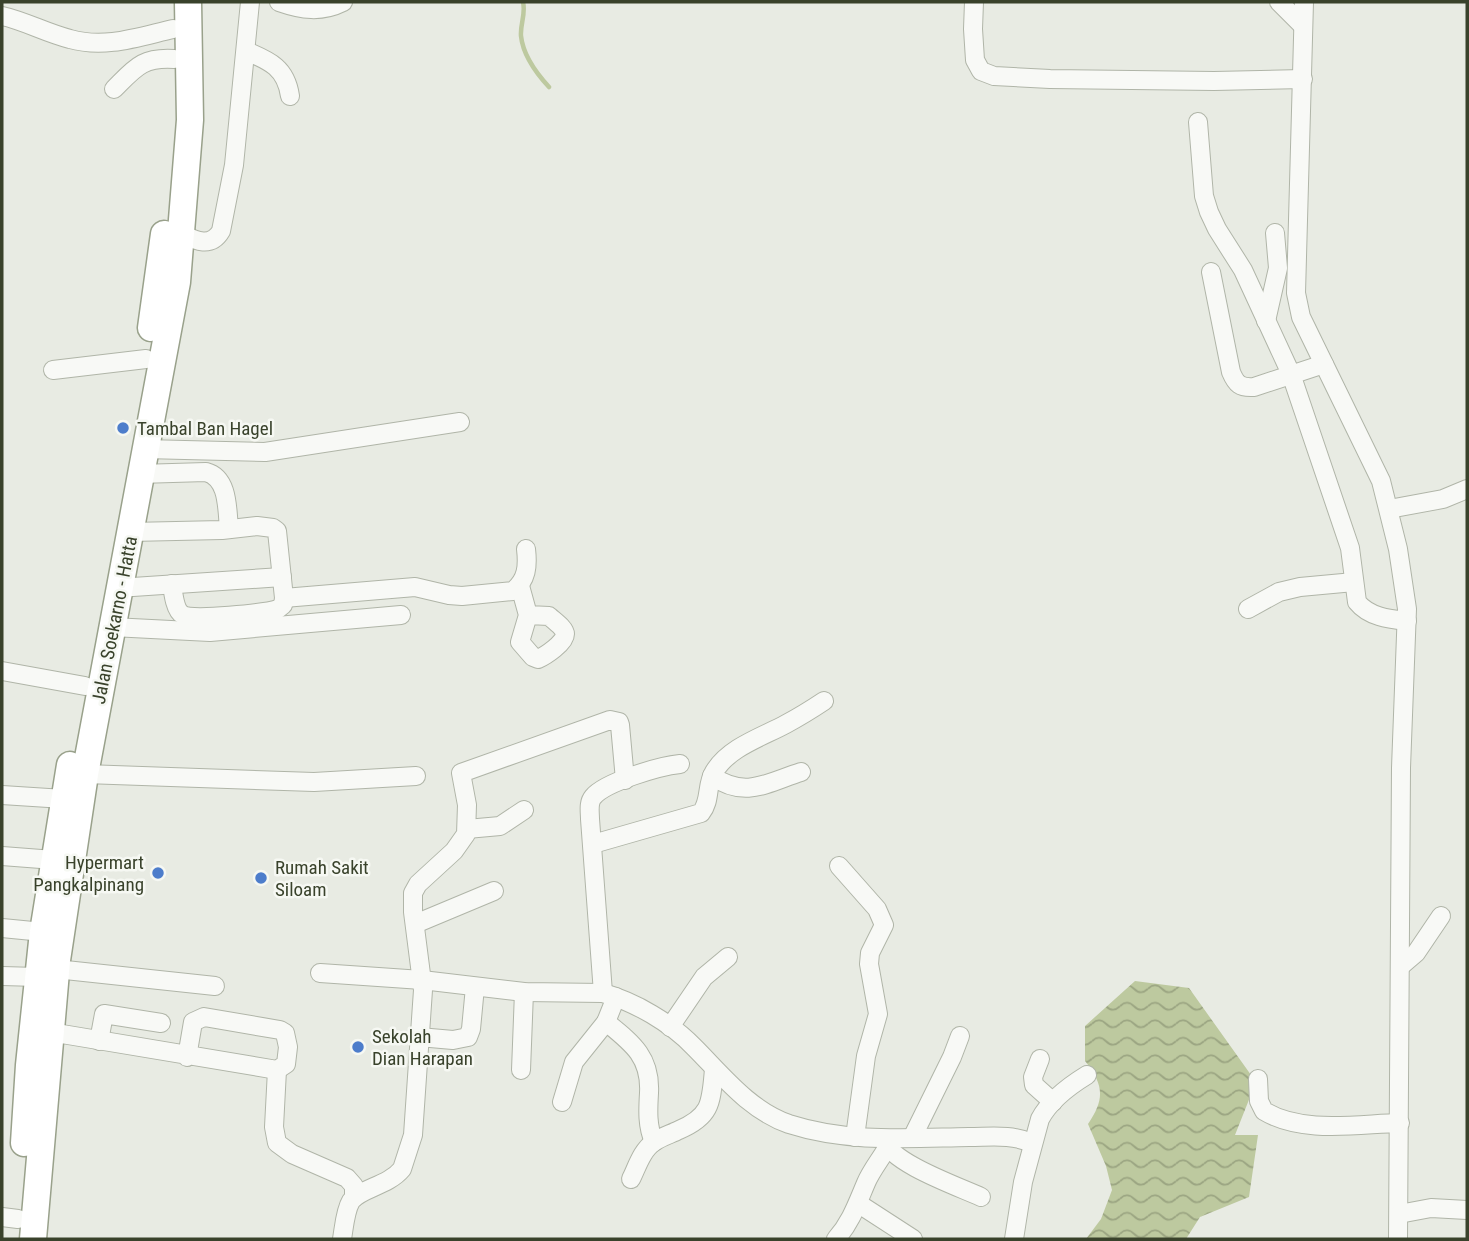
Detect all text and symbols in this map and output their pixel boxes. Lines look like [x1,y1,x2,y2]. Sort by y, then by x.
place label: Tambal Ban Hagel [137,417,273,440]
marker: Tambal Ban Hagel [115,420,131,436]
street label: Jalan Soekarno - Hatta [87,534,142,706]
place label: Hypermart Pangkalpinang [33,851,144,896]
place label: Rumah Sakit Siloam [275,856,369,901]
marker: Hypermart Pangkalpinang [150,865,166,881]
marker: Rumah Sakit Siloam [253,870,269,886]
place label: Sekolah Dian Harapan [372,1025,473,1070]
marker: Sekolah Dian Harapan [350,1039,366,1055]

